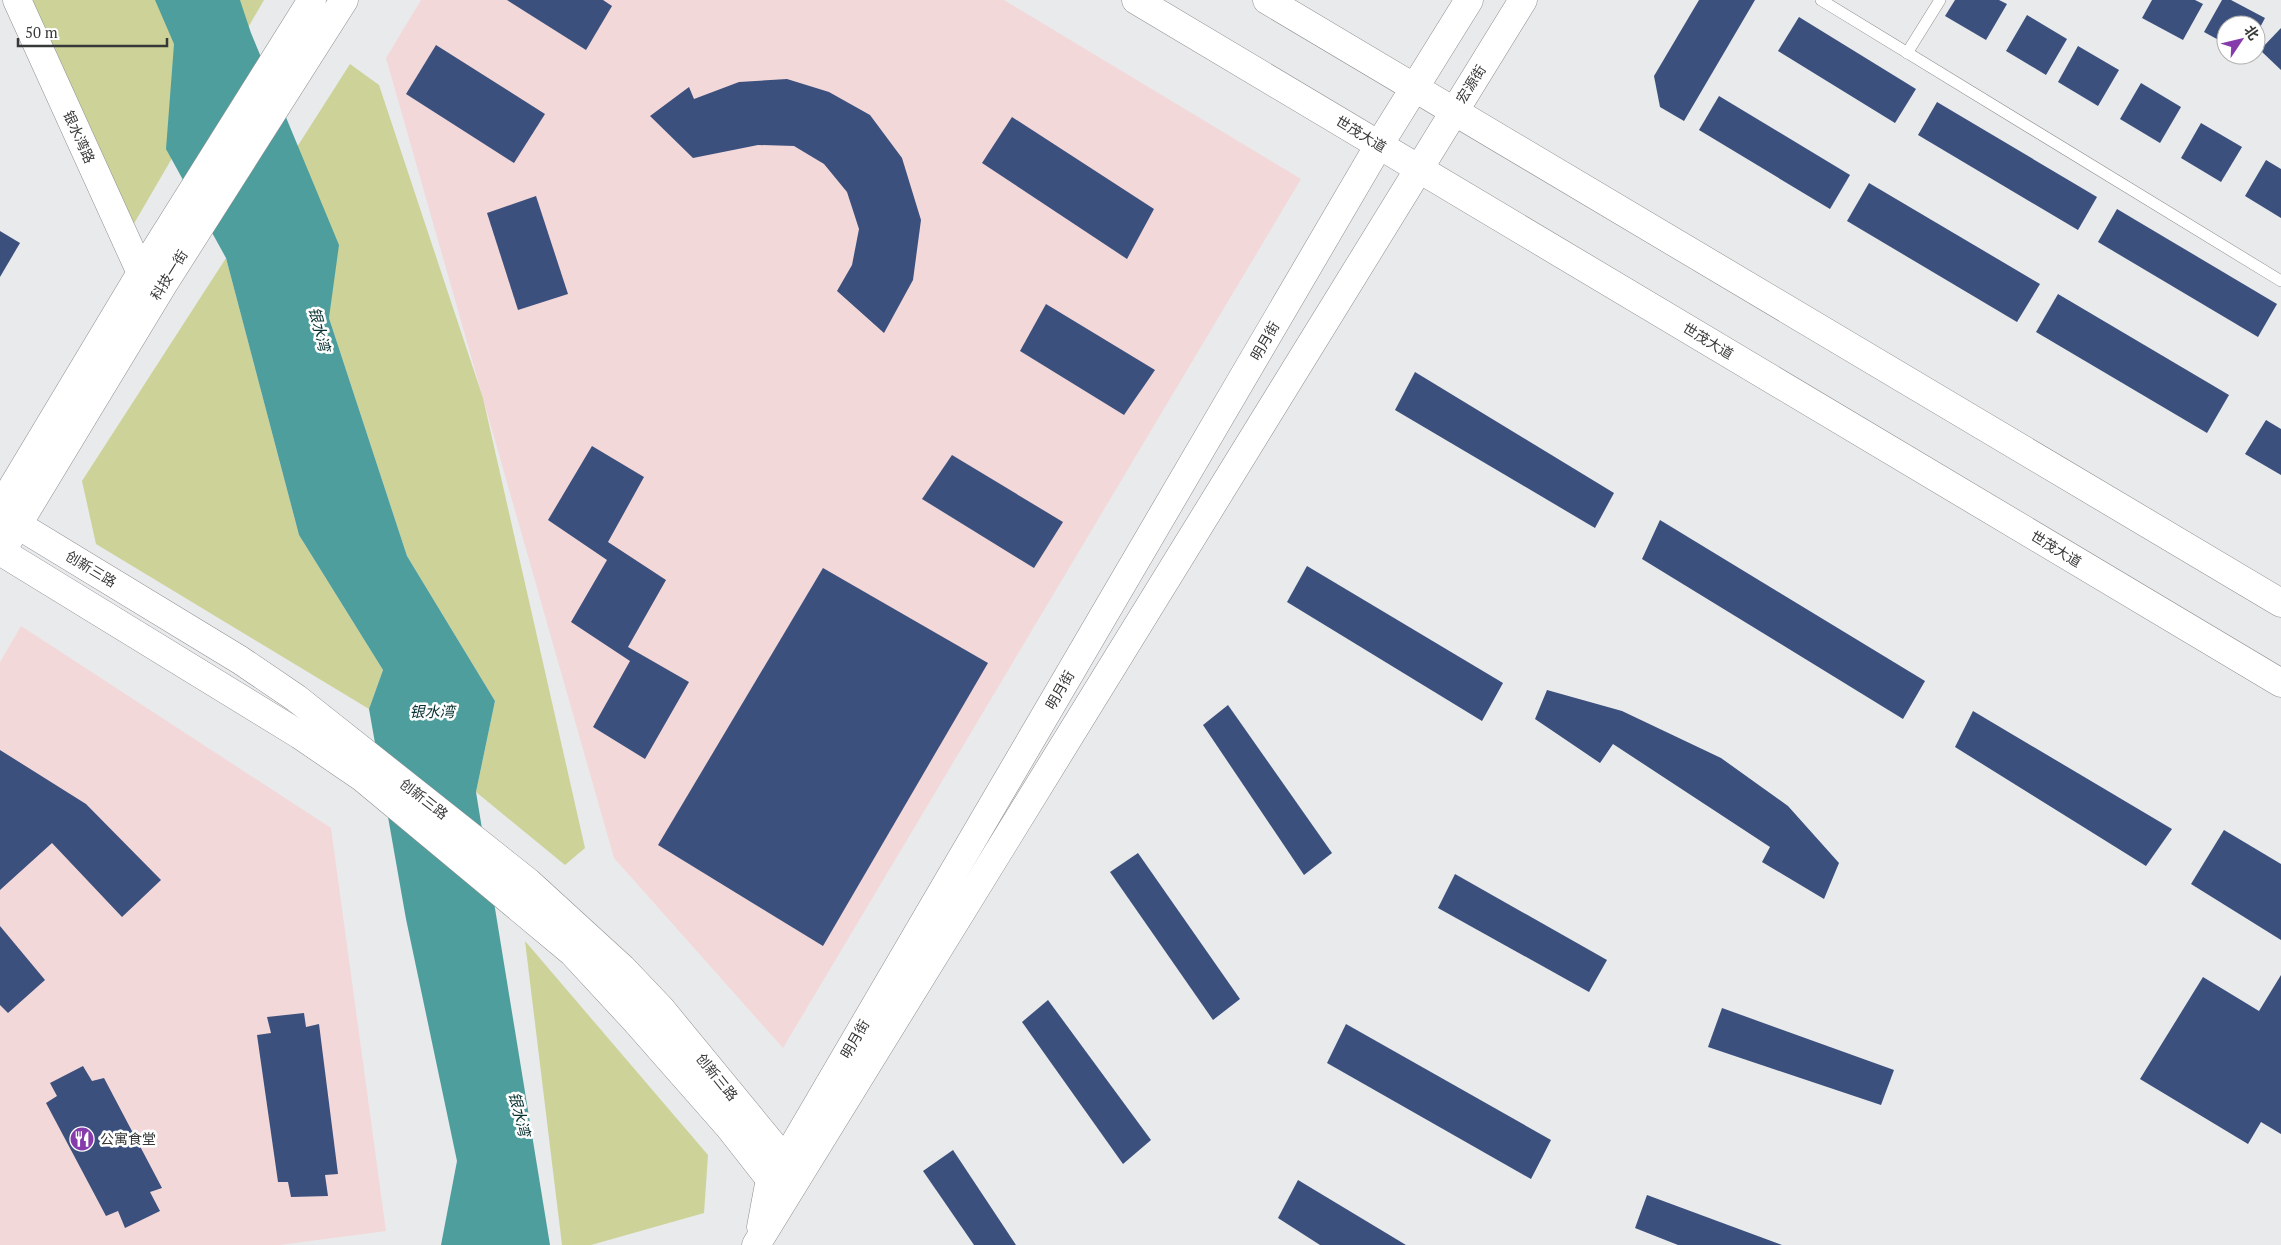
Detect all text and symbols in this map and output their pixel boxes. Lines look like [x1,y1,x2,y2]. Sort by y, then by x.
scale bar [18,15,166,47]
north arrow [2216,15,2266,65]
text: 北 [2240,21,2264,43]
text: 50 m [25,22,58,42]
street label: 宏源街 [1451,61,1490,107]
street label: 银水湾路 [59,107,100,166]
street label: 世茂大道 [1332,111,1390,156]
street label: 科技一街 [146,246,191,304]
water label: 银水湾 [305,304,336,356]
street label: 明月街 [1246,318,1283,364]
street label: 世茂大道 [1679,318,1737,363]
street label: 世茂大道 [2027,526,2085,571]
street label: 创新三路 [62,546,120,591]
street label: 明月街 [1041,667,1078,713]
water label: 银水湾 [409,701,457,721]
street label: 创新三路 [396,774,452,823]
street label: 明月街 [836,1016,873,1062]
street label: 创新三路 [692,1049,742,1104]
water label: 银水湾 [505,1089,536,1141]
restaurant icon: 公寓食堂 [69,1126,95,1152]
place label: 公寓食堂 [100,1129,156,1148]

